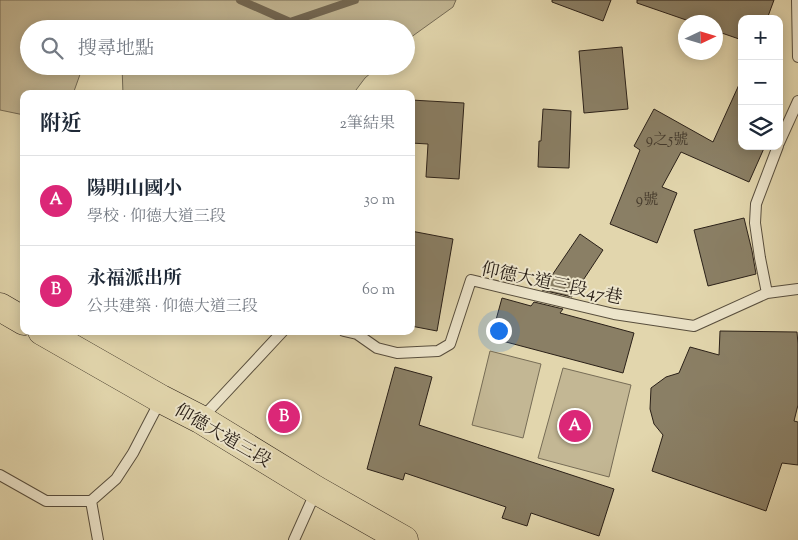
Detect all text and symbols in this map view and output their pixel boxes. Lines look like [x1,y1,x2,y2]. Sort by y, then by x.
north arrow [678,15,723,60]
map controls [738,15,783,150]
button: + [738,15,783,60]
search box [20,20,415,75]
icon: search [38,34,66,62]
text: 搜尋地點 [78,36,154,63]
button: − [738,60,783,105]
button: layers [738,105,783,150]
text: 附近 [40,110,82,140]
text: 2筆結果 [340,113,395,136]
house number: 9之5號 [646,130,688,151]
text: 陽明山國小 [87,176,182,203]
text: A [50,189,63,212]
text: 30 m [364,189,395,212]
house number: 9號 [636,190,658,211]
text: 學校 · 仰德大道三段 [87,206,226,229]
street label: 仰德大道三段47巷 [478,257,625,313]
text: 永福派出所 [87,266,182,293]
text: B [51,279,61,302]
text: 60 m [362,279,395,302]
text: 公共建築 · 仰德大道三段 [87,296,258,319]
your location [486,318,512,344]
street label: 仰德大道三段 [169,398,275,475]
pin: B [268,398,300,436]
pin: A [559,407,591,445]

